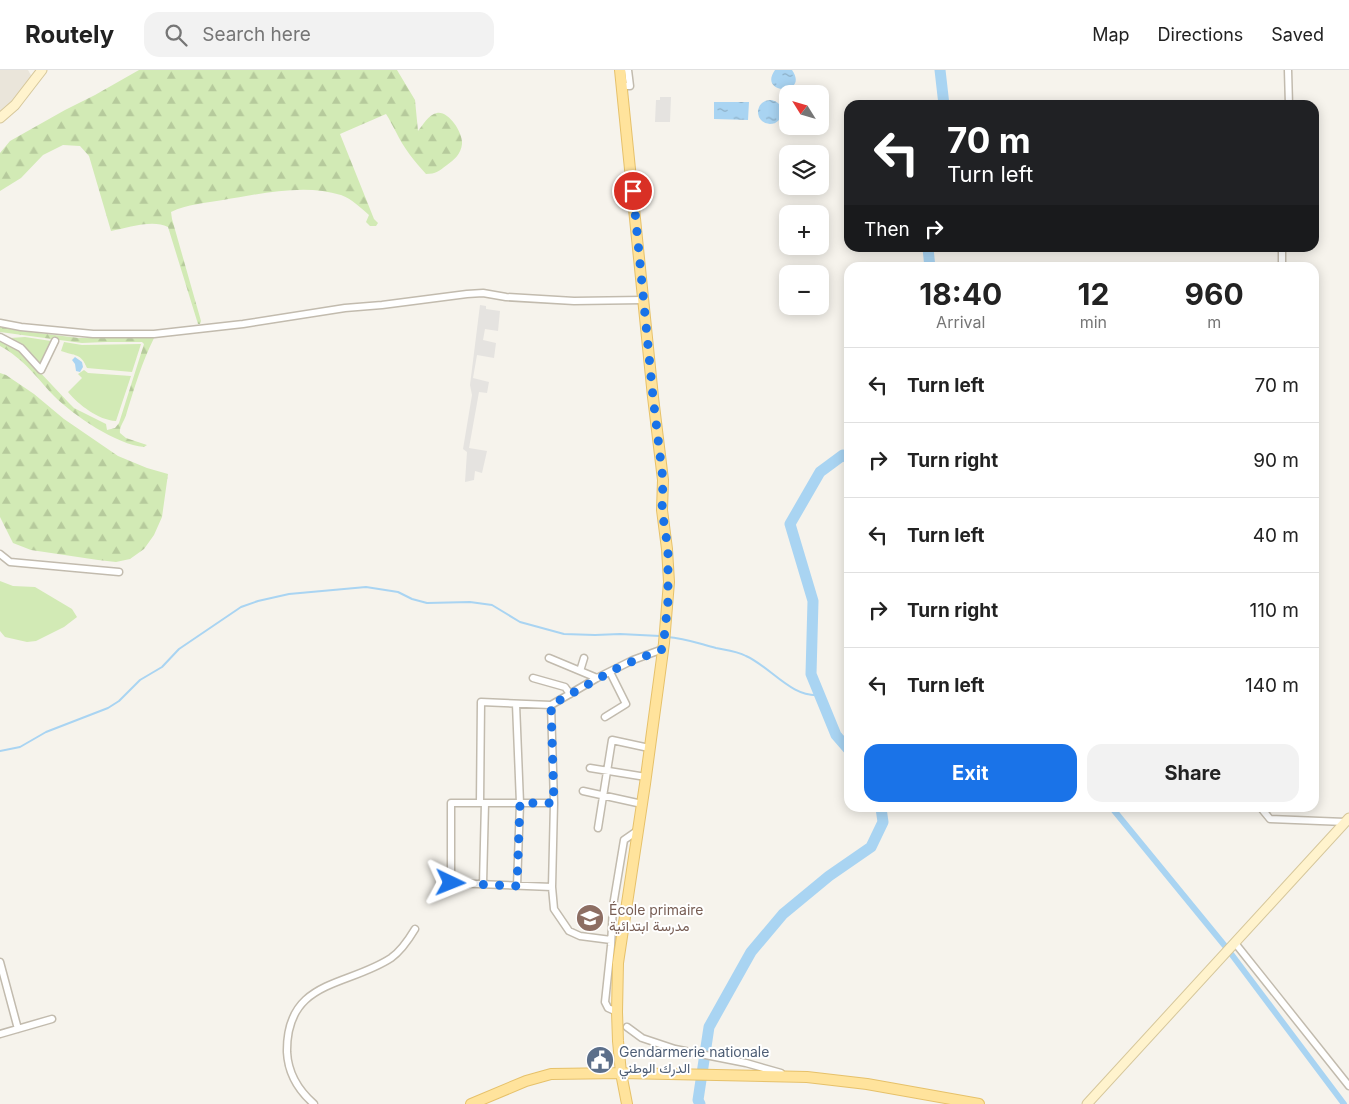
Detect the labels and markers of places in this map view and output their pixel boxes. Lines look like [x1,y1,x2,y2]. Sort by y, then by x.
pin [612,170,654,212]
place label: École primaire مدرسة ابتدائية [609,901,703,935]
school or university icon: École primaire مدرسة ابتدائية [575,903,605,933]
place label: Gendarmerie nationale الدرك الوطني [619,1043,769,1080]
public building icon: Gendarmerie nationale الدرك الوطني [585,1045,615,1075]

